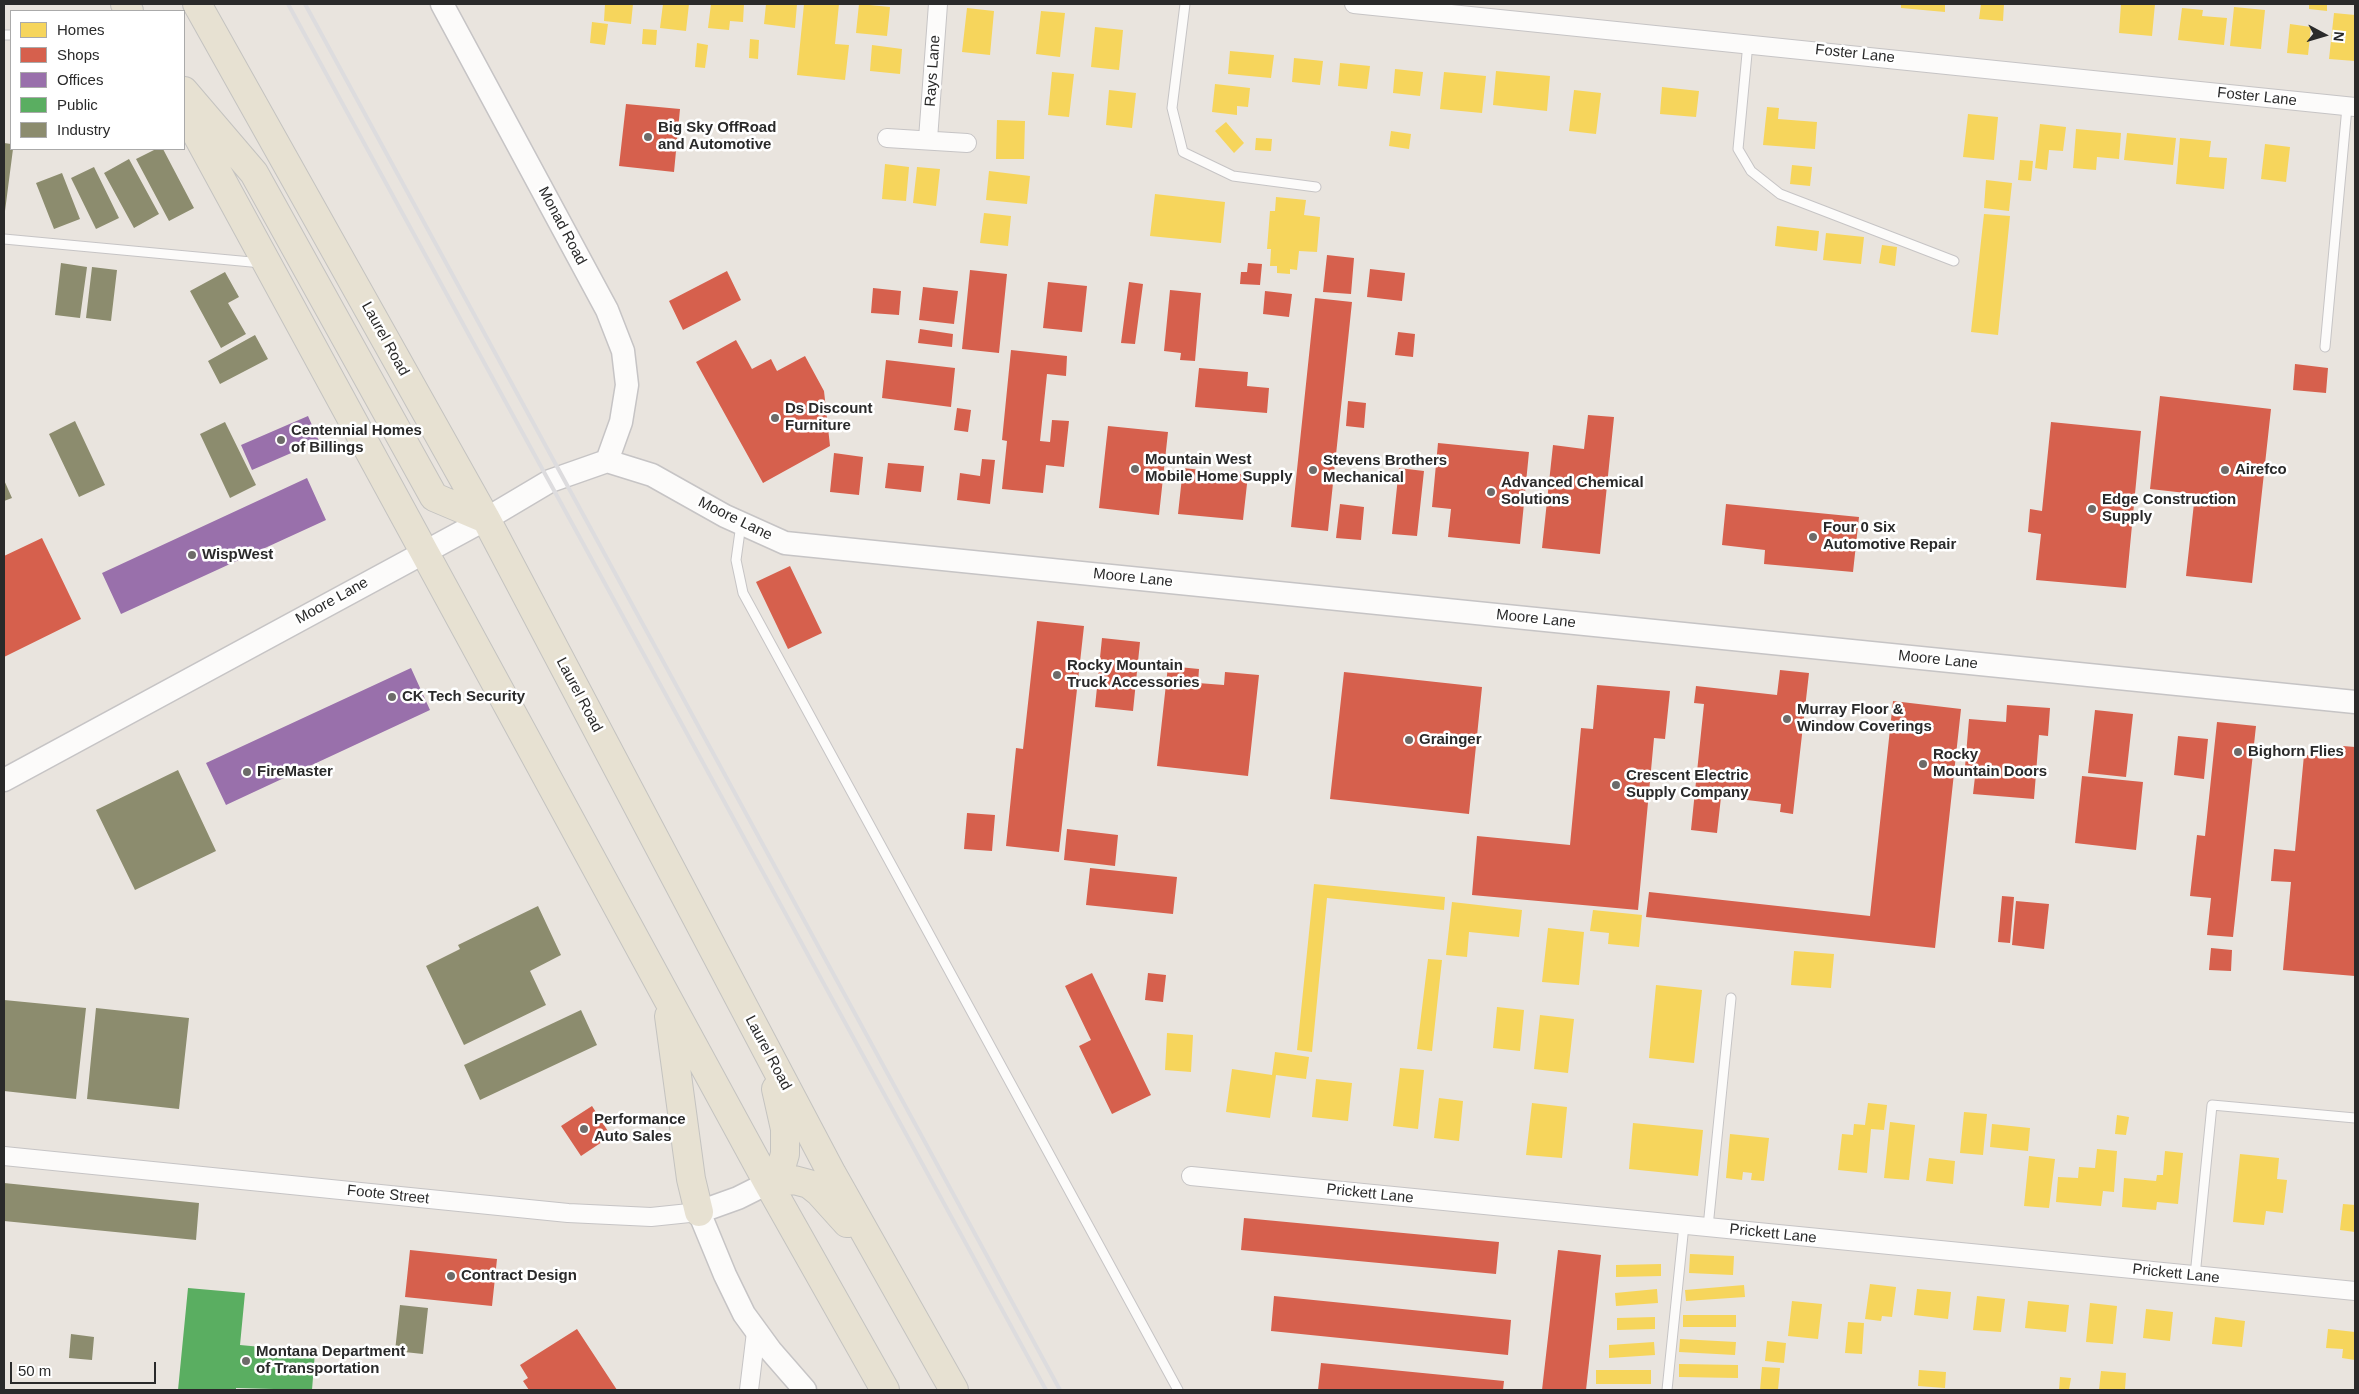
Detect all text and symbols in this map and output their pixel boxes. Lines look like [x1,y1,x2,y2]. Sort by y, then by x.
legend [10,10,185,150]
north arrow [2299,10,2349,60]
text: Homes [57,21,105,38]
text: N [2330,31,2347,42]
street label: Rays Lane [922,35,944,107]
street label: Foster Lane [1814,41,1896,67]
text: Shops [57,46,100,63]
text: Offices [57,71,103,88]
street label: Foster Lane [2216,84,2298,110]
text: Public [57,96,98,113]
place label: Big Sky OffRoad and Automotive [658,119,776,154]
text: Industry [57,121,110,138]
marker: Big Sky OffRoad and Automotive [642,131,654,143]
street label: Monad Road [534,184,590,268]
street label: Laurel Road [357,299,413,379]
place label: Ds Discount Furniture [785,400,873,435]
marker: Ds Discount Furniture [769,412,781,424]
place label: Centennial Homes of Billings [291,422,422,457]
marker: Centennial Homes of Billings [275,434,287,446]
place label: Mountain West Mobile Home Supply [1145,451,1293,486]
place label: Stevens Brothers Mechanical [1323,452,1447,487]
place label: Airefco [2235,461,2287,479]
marker: Mountain West Mobile Home Supply [1129,463,1141,475]
marker: Stevens Brothers Mechanical [1307,464,1319,476]
marker: Airefco [2219,464,2231,476]
place label: Advanced Chemical Solutions [1501,474,1644,509]
marker: Advanced Chemical Solutions [1485,486,1497,498]
place label: Edge Construction Supply [2102,491,2236,526]
street label: Moore Lane [695,493,775,545]
marker: Edge Construction Supply [2086,503,2098,515]
place label: Four 0 Six Automotive Repair [1823,519,1956,554]
marker: Four 0 Six Automotive Repair [1807,531,1819,543]
place label: WispWest [202,546,273,564]
marker: WispWest [186,549,198,561]
street label: Moore Lane [1092,565,1174,591]
street label: Moore Lane [293,574,371,628]
street label: Moore Lane [1495,606,1577,632]
street label: Moore Lane [1897,647,1979,673]
street label: Laurel Road [552,655,606,735]
place label: Rocky Mountain Truck Accessories [1067,657,1200,692]
marker: Rocky Mountain Truck Accessories [1051,669,1063,681]
place label: CK Tech Security [402,688,525,706]
marker: CK Tech Security [386,691,398,703]
place label: Murray Floor & Window Coverings [1797,701,1932,736]
marker: Murray Floor & Window Coverings [1781,713,1793,725]
place label: Grainger [1419,731,1482,749]
marker: Grainger [1403,734,1415,746]
place label: Bighorn Flies [2248,743,2344,761]
place label: Rocky Mountain Doors [1933,746,2047,781]
marker: Bighorn Flies [2232,746,2244,758]
marker: Rocky Mountain Doors [1917,758,1929,770]
place label: FireMaster [257,763,333,781]
marker: FireMaster [241,766,253,778]
place label: Crescent Electric Supply Company [1626,767,1749,802]
marker: Crescent Electric Supply Company [1610,779,1622,791]
street label: Laurel Road [741,1013,795,1093]
place label: Performance Auto Sales [594,1111,686,1146]
marker: Performance Auto Sales [578,1123,590,1135]
street label: Prickett Lane [1326,1180,1414,1208]
street label: Foote Street [346,1182,430,1208]
street label: Prickett Lane [1729,1220,1817,1248]
street label: Prickett Lane [2132,1260,2220,1288]
place label: Contract Design [461,1267,577,1285]
marker: Contract Design [445,1270,457,1282]
place label: Montana Department of Transportation [256,1343,405,1378]
scale bar [12,1352,159,1384]
marker: Montana Department of Transportation [240,1355,252,1367]
text: 50 m [18,1362,51,1379]

